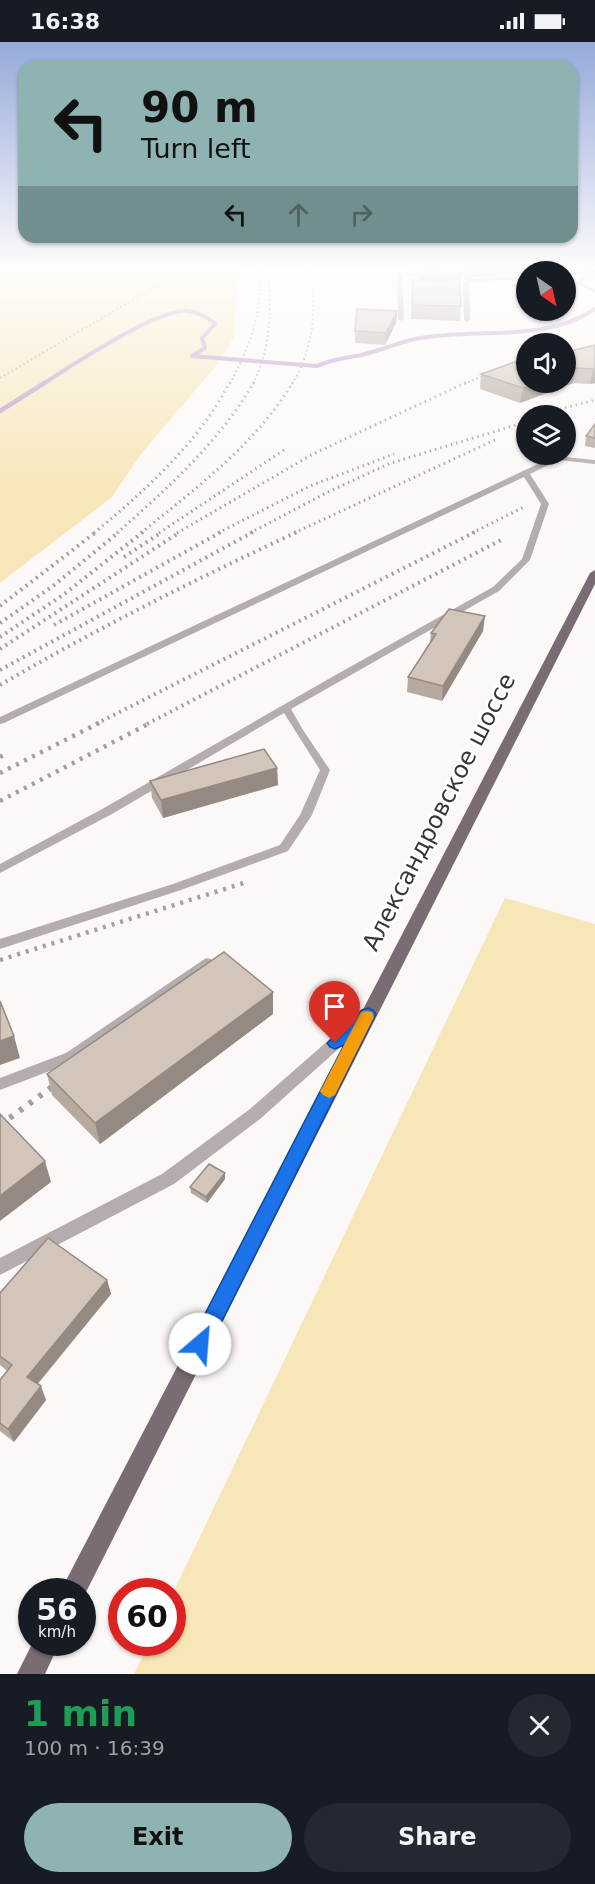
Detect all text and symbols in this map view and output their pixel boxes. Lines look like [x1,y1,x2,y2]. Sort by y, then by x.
text: 16:38 [30,9,100,34]
text: 90 m [141,83,258,132]
icon: left [42,84,120,162]
text: Turn left [141,133,251,164]
icon: left [219,198,252,231]
icon: ahead [282,198,315,231]
icon: right [345,198,378,231]
north arrow [516,261,576,321]
map controls [516,261,576,465]
button: sound [516,333,576,393]
button: layers [516,405,576,465]
street label: Александровское шоссе [357,668,521,956]
pin [309,981,360,1043]
icon: arrive [318,990,351,1023]
position arrow [168,1312,232,1376]
speed limit sign: 60 [108,1578,186,1656]
text: 56 [36,1592,78,1627]
text: km/h [38,1623,76,1641]
text: 1 min [24,1693,137,1734]
button: close [508,1694,571,1757]
text: 100 m · 16:39 [24,1736,165,1760]
button: Exit [24,1803,292,1872]
button: Share [304,1803,571,1872]

